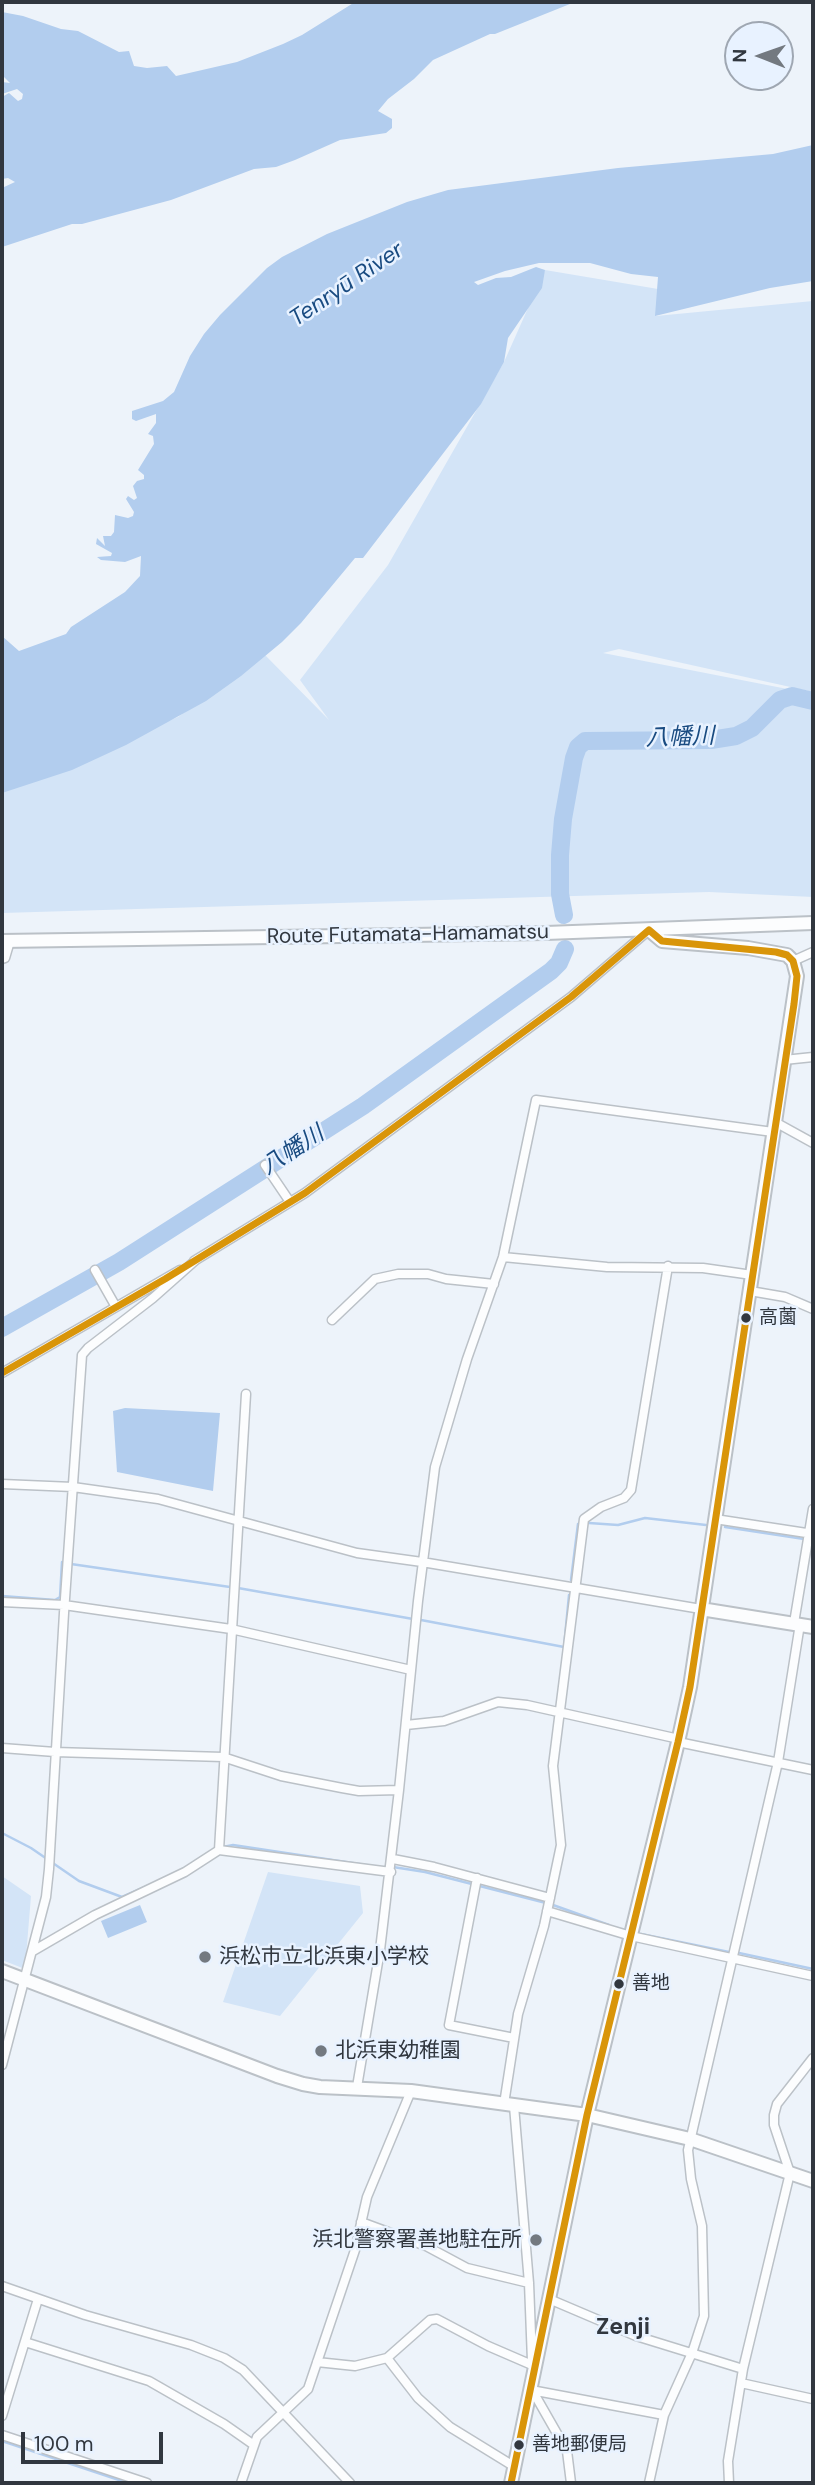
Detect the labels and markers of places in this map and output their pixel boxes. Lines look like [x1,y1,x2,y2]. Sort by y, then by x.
place label: 高薗 [759,1307,797,1329]
marker: 高薗 [739,1311,753,1325]
place label: 浜松市立北浜東小学校 [219,1944,429,1970]
marker: 浜松市立北浜東小学校 [197,1949,213,1965]
place label: 善地 [632,1973,670,1995]
marker: 善地 [612,1977,626,1991]
place label: 北浜東幼稚園 [335,2038,461,2064]
marker: 北浜東幼稚園 [313,2043,329,2059]
place label: 浜北警察署善地駐在所 [312,2227,522,2253]
marker: 浜北警察署善地駐在所 [528,2232,544,2248]
place label: 善地郵便局 [532,2434,627,2456]
marker: 善地郵便局 [512,2438,526,2452]

